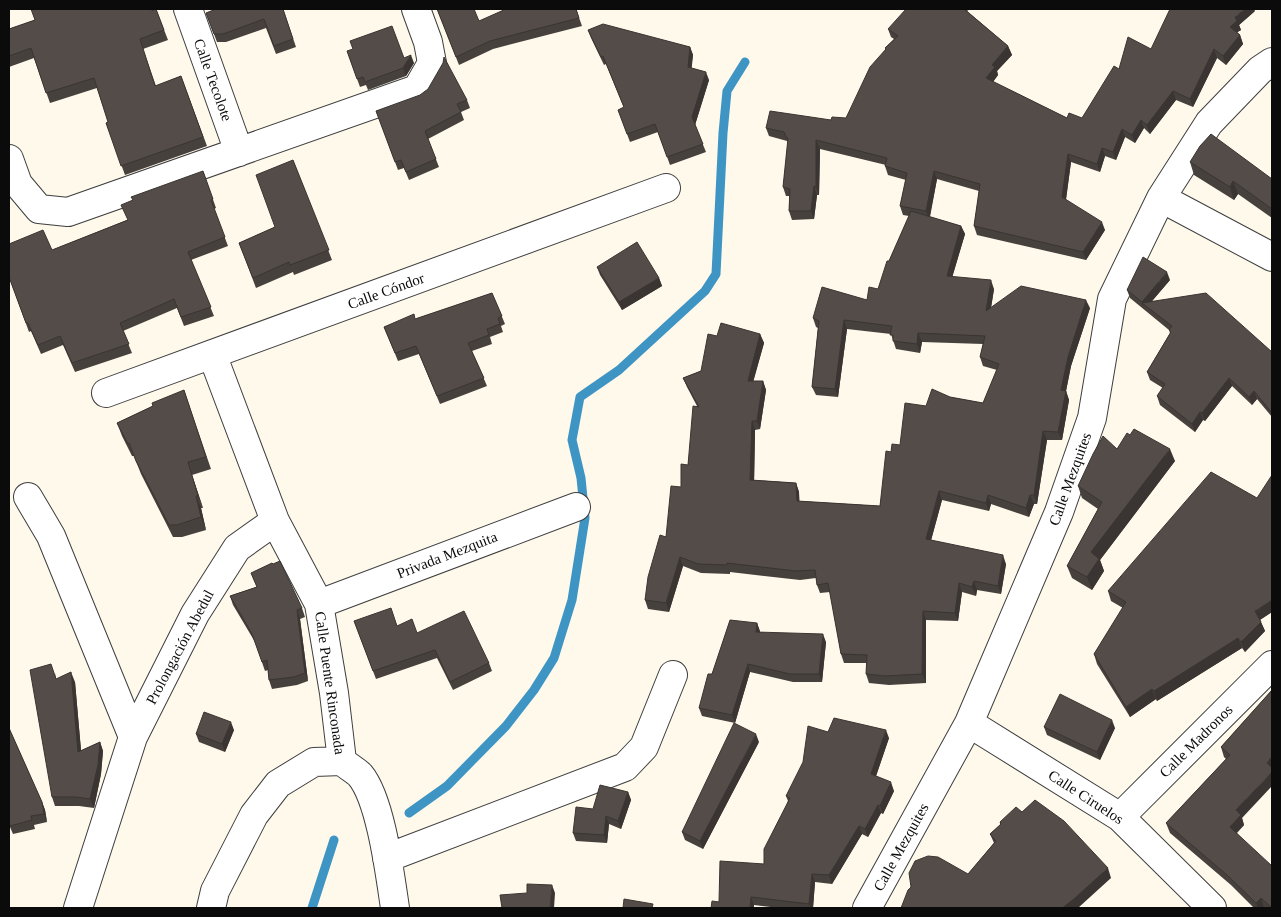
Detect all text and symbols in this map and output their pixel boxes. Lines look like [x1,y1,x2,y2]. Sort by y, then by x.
street label: Calle Tecolote [191,37,235,124]
street label: Calle Cóndor [345,270,427,312]
street label: Calle Mezquites [1046,430,1094,528]
street label: Privada Mezquita [395,528,500,582]
street label: Prolongación Abedul [143,587,217,707]
street label: Calle Puente Rinconada [312,611,348,756]
street label: Calle Madronos [1156,701,1236,781]
street label: Calle Ciruelos [1045,767,1127,827]
street label: Calle Mezquites [870,800,932,894]

